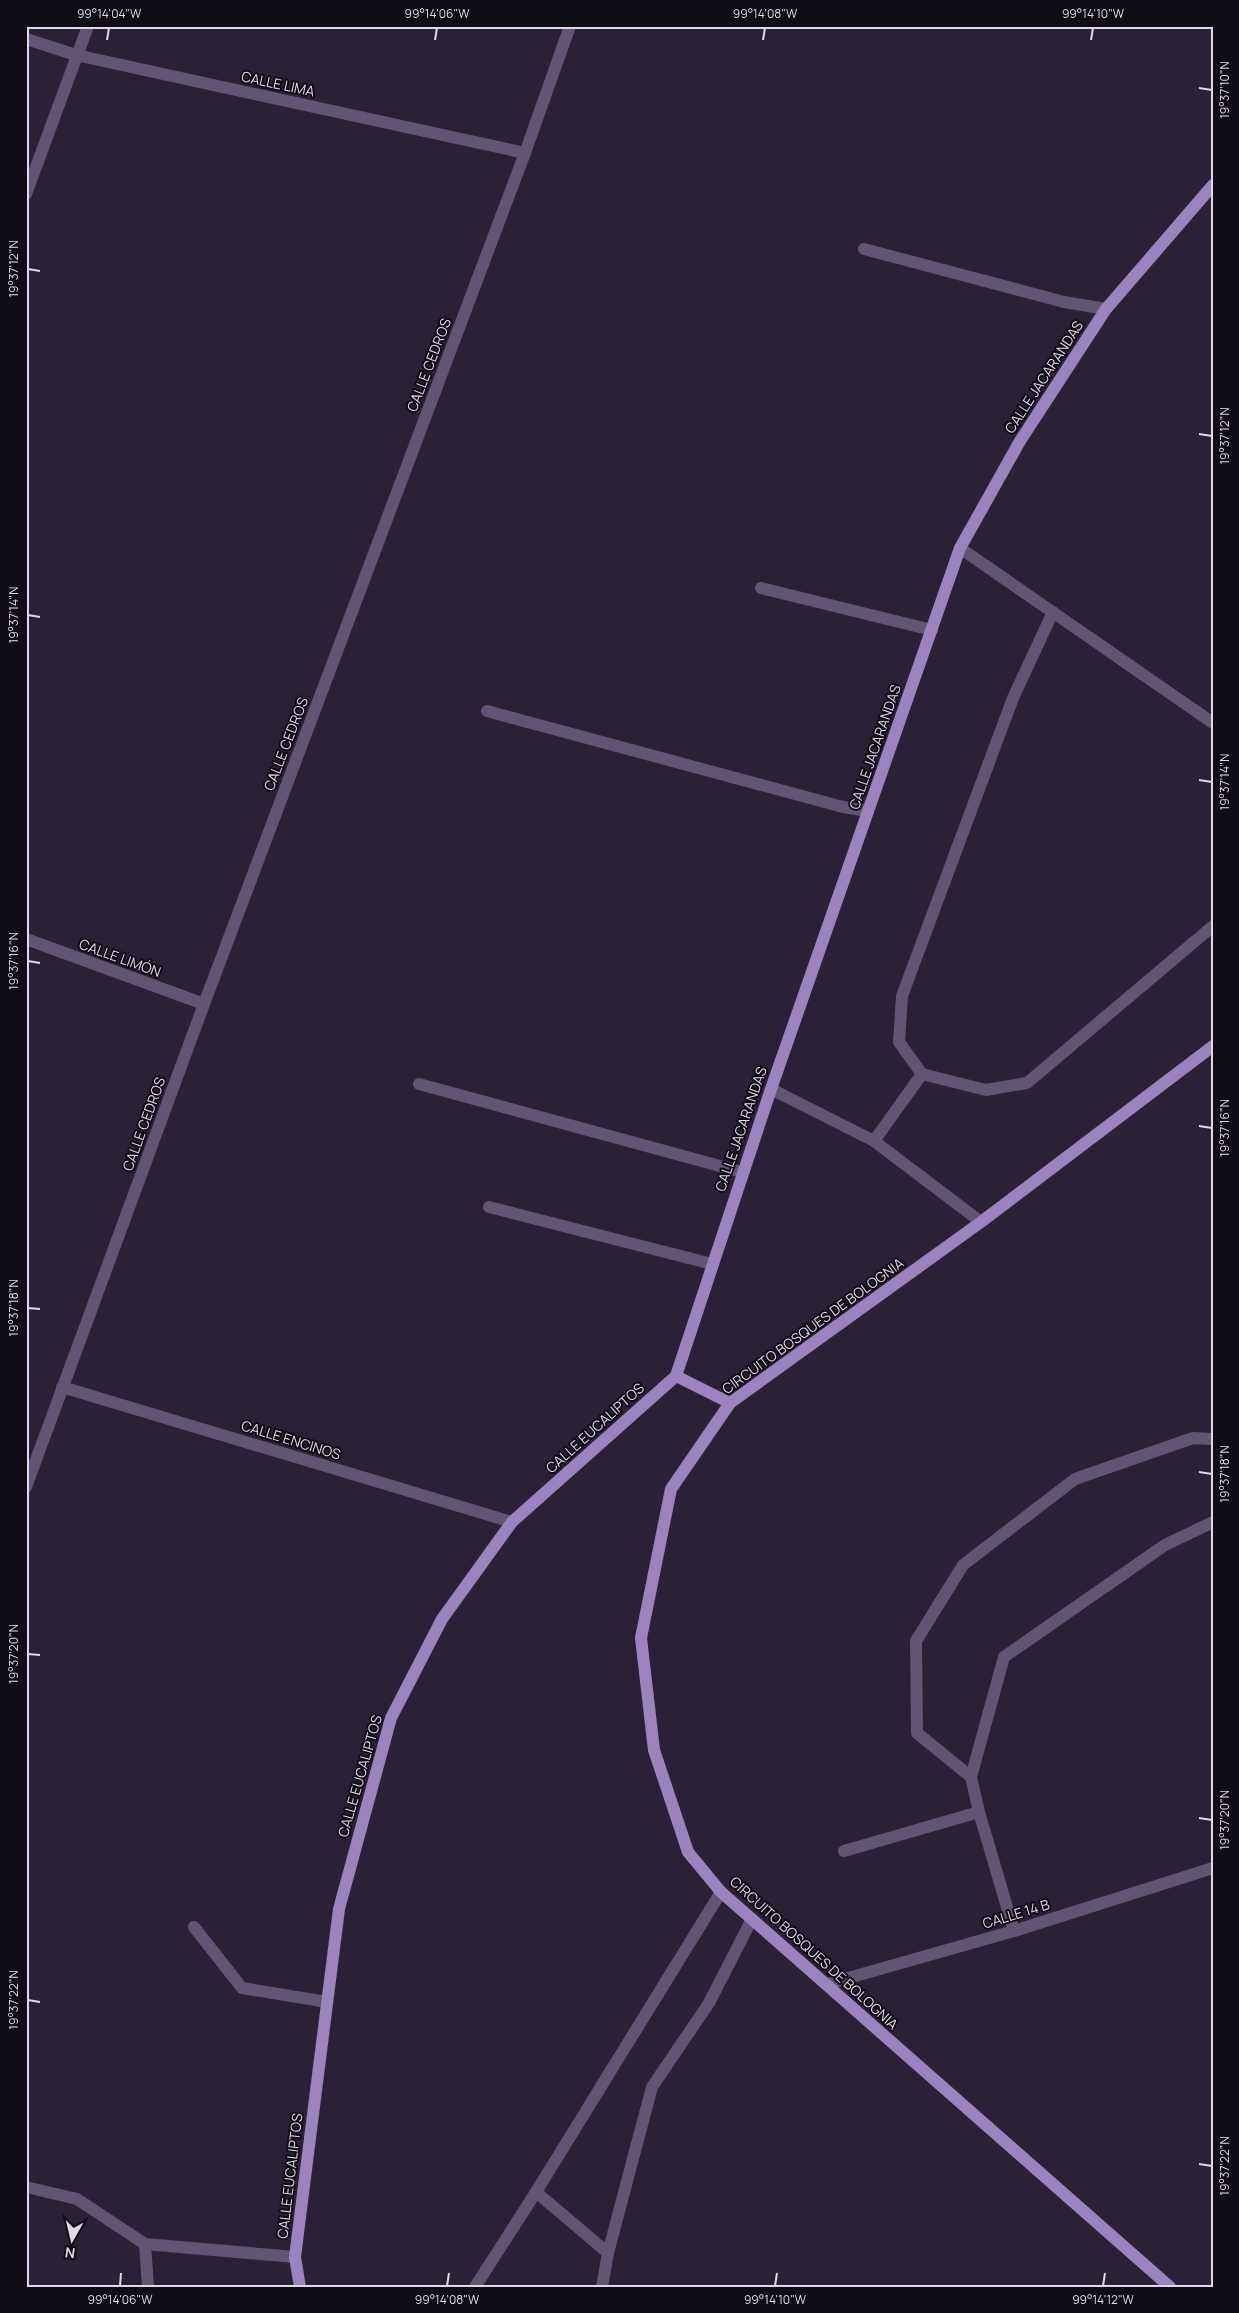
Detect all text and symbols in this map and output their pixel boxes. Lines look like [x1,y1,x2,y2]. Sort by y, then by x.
text: 99°14'04"W [77,5,142,22]
text: 99°14'06"W [405,5,470,22]
text: 99°14'08"W [733,5,798,22]
text: 99°14'10"W [1062,5,1125,22]
text: 19°37'10"N [1216,61,1233,119]
street label: CALLE LIMA [240,66,317,101]
text: 19°37'12"N [5,240,22,298]
street label: CALLE CEDROS [402,315,455,414]
street label: CALLE JACARANDAS [1000,316,1087,437]
text: 19°37'12"N [1216,407,1233,465]
text: 19°37'14"N [5,586,22,644]
street label: CALLE JACARANDAS [844,682,905,812]
street label: CALLE CEDROS [259,694,312,793]
text: 19°37'14"N [1216,753,1233,811]
text: 19°37'16"N [5,932,22,990]
street label: CALLE LIMÓN [77,934,164,981]
street label: CALLE JACARANDAS [710,1064,771,1194]
street label: CALLE CEDROS [118,1074,169,1173]
text: 19°37'16"N [1216,1099,1233,1157]
street label: CIRCUITO BOSQUES DE BOLOGNIA [718,1253,907,1398]
text: 19°37'18"N [5,1279,22,1337]
street label: CALLE EUCALIPTOS [541,1378,648,1477]
street label: CALLE ENCINOS [239,1415,343,1464]
text: 19°37'18"N [1216,1445,1233,1503]
text: 19°37'20"N [5,1624,22,1684]
street label: CALLE EUCALIPTOS [333,1712,386,1839]
text: 19°37'20"N [1216,1790,1233,1850]
street label: CIRCUITO BOSQUES DE BOLOGNIA [726,1872,903,2033]
street label: CALLE 14 B [980,1894,1052,1933]
text: 19°37'22"N [5,1970,22,2030]
street label: CALLE EUCALIPTOS [272,2112,307,2240]
text: 19°37'22"N [1216,2136,1233,2196]
north arrow [48,2216,98,2266]
text: N [64,2243,76,2263]
text: 99°14'06"W [88,2291,153,2308]
text: 99°14'08"W [415,2291,480,2308]
text: 99°14'10"W [744,2291,807,2308]
text: 99°14'12"W [1072,2291,1135,2308]

